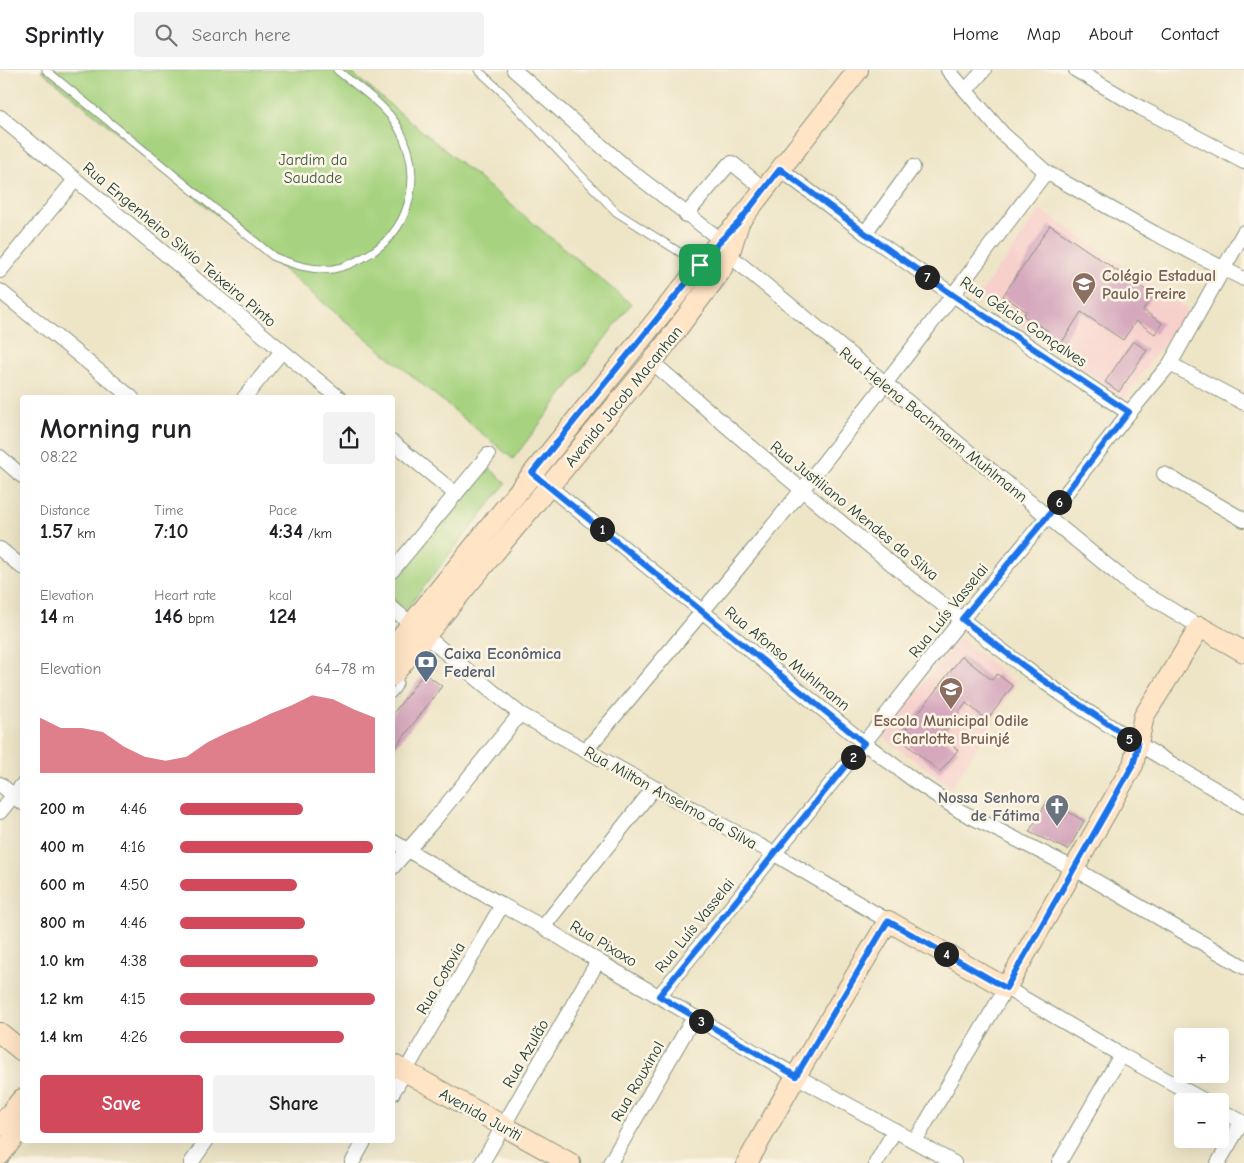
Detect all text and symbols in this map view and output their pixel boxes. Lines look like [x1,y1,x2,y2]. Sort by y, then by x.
search box [134,12,484,57]
text: Sprintly [25,21,104,49]
icon: search [152,21,180,49]
text: Search here [192,24,291,46]
text: Home [952,24,999,45]
text: Map [1027,24,1061,45]
text: About [1089,24,1133,45]
text: Contact [1161,24,1219,45]
park label: Jardim da Saudade [279,151,347,187]
street label: Rua Engenheiro Silvio Teixeira Pinto [79,159,280,331]
pin [679,244,721,286]
icon: arrive [686,251,714,279]
pin: 7 [914,264,940,290]
place label: Colégio Estadual Paulo Freire [1102,267,1216,303]
text: 7 [924,269,931,286]
school or university icon: Colégio Estadual Paulo Freire [1071,271,1097,305]
street label: Rua Gélcio Gonçalves [957,273,1090,371]
street label: Avenida Jacob Macanhan [561,323,686,471]
street label: Rua Helena Bachmann Muhlmann [836,343,1031,506]
button: share [323,412,375,464]
text: Morning run [40,413,192,445]
street label: Rua Justiliano Mendes da Silva [767,437,942,584]
text: 08:22 [40,448,78,466]
pin: 6 [1046,490,1072,514]
text: 6 [1056,494,1063,511]
text: Distance [40,502,90,519]
text: Time [154,502,183,519]
text: Pace [269,502,297,519]
pin: 1 [590,516,614,542]
text: 1.57 [40,519,73,543]
text: 7:10 [154,519,188,543]
text: 4:34 [269,519,303,543]
text: 1 [600,521,605,538]
text: km [73,525,96,542]
text: /km [303,525,332,542]
street label: Rua Luís Vasselai [905,560,992,661]
text: Elevation [40,587,94,604]
text: Heart rate [154,587,216,604]
text: kcal [269,587,292,604]
street label: Rua Afonso Muhlmann [721,603,853,715]
text: 14 [40,604,58,628]
text: 146 [154,604,183,628]
text: 124 [269,604,297,628]
text: m [58,610,74,627]
text: bpm [183,610,214,627]
place label: Caixa Econômica Federal [444,645,562,681]
bank icon: Caixa Econômica Federal [413,649,439,683]
text: Elevation [40,660,101,678]
text: 64–78 m [315,660,375,678]
school or university icon: Escola Municipal Odile Charlotte Bruinjé [938,676,964,710]
place label: Escola Municipal Odile Charlotte Bruinjé [874,712,1029,748]
pin: 5 [1116,726,1142,752]
text: 5 [1126,731,1133,748]
street label: Rua Milton Anselmo da Silva [581,743,760,853]
pin: 2 [840,744,866,770]
text: 2 [850,749,857,766]
place label: Nossa Senhora de Fátima [938,789,1040,825]
church icon: Nossa Senhora de Fátima [1044,793,1070,827]
text: 200 m [40,800,85,818]
text: 4:46 [120,800,147,818]
text: 400 m [40,838,84,856]
text: 4:16 [120,838,146,856]
street label: Rua Luís Vasselai [651,875,738,976]
text: 600 m [40,876,85,894]
text: 4:50 [120,876,149,894]
text: 800 m [40,914,85,932]
text: 4:46 [120,914,147,932]
street label: Rua Pixoxo [567,917,640,971]
street label: Rua Cotovia [413,939,469,1018]
pin: 4 [934,942,958,966]
text: 4 [943,946,950,963]
text: 1.0 km [40,952,85,970]
text: 4:38 [120,952,147,970]
text: 1.2 km [40,990,83,1008]
text: 4:15 [120,990,146,1008]
pin: 3 [688,1008,714,1034]
text: 3 [698,1013,705,1030]
street label: Rua Azulão [499,1016,553,1091]
text: 1.4 km [40,1028,83,1046]
text: 4:26 [120,1028,148,1046]
map controls [1174,1028,1229,1148]
button: + [1174,1028,1229,1083]
street label: Rua Rouxinol [608,1038,668,1125]
button: Save [40,1075,203,1133]
button: Share [213,1075,375,1133]
street label: Avenida Juriti [436,1085,525,1145]
button: − [1174,1093,1229,1148]

